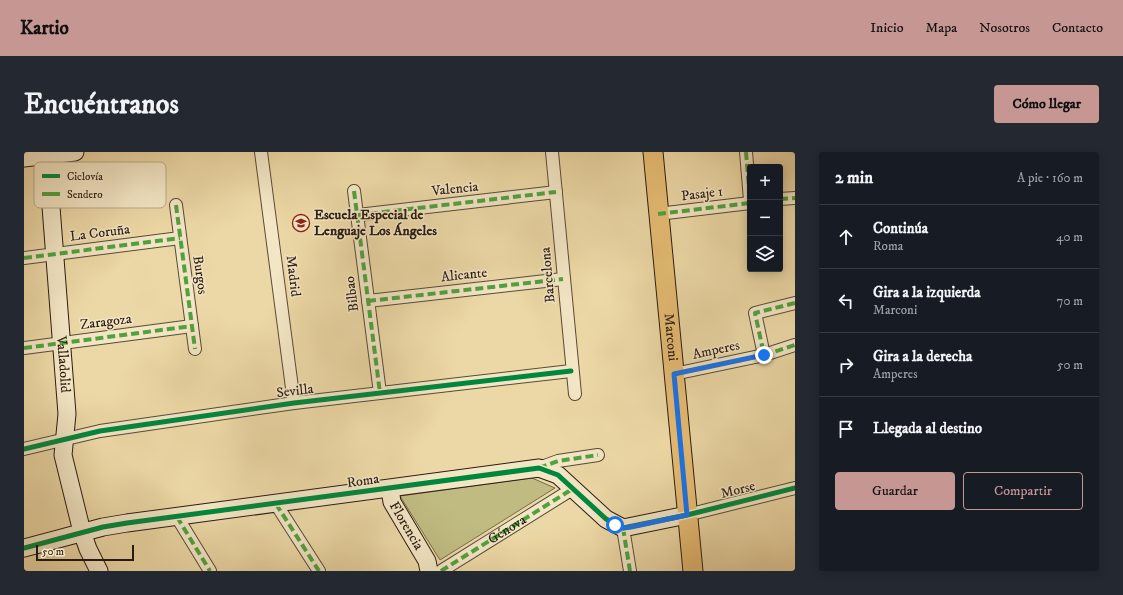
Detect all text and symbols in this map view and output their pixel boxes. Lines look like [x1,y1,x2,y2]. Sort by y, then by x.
text: Kartio [20,17,69,40]
text: Inicio [870,19,903,37]
text: Mapa [925,19,957,37]
text: Nosotros [979,19,1030,37]
text: Contacto [1052,19,1103,37]
button: Cómo llegar [994,85,1099,123]
text: Encuéntranos [24,87,179,122]
legend [34,162,166,208]
map controls [747,164,783,272]
button: + [747,164,783,200]
text: 2 min [835,167,873,189]
text: Ciclovía [67,170,103,184]
text: A pie · 160 m [1017,170,1083,186]
street label: Valencia [430,178,479,200]
street label: Pasaje 1 [680,183,724,205]
text: Sendero [67,188,103,202]
button: − [747,200,783,236]
place label: Escuela Especial de Lenguaje Los Ángeles [314,206,437,240]
school or university icon: Escuela Especial de Lenguaje Los Ángeles [291,213,311,233]
text: Continúa [873,219,928,238]
street label: La Coruña [69,220,131,246]
icon: ahead [835,226,857,248]
text: 40 m [1056,229,1083,245]
button: layers [747,236,783,272]
text: Roma [873,238,903,254]
street label: Barcelona [537,246,559,304]
street label: Burgos [188,254,212,296]
street label: Madrid [282,254,304,298]
street label: Alicante [440,264,488,286]
street label: Bilbao [341,275,363,313]
text: Gira a la izquierda [873,283,981,302]
icon: left [835,290,857,312]
text: 70 m [1057,293,1083,309]
text: Marconi [873,302,917,318]
street label: Zaragoza [79,310,133,334]
street label: Marconi [659,313,682,362]
street label: Valladolid [52,334,74,393]
street label: Amperes [691,336,742,364]
route end [755,346,773,364]
text: Gira a la derecha [873,347,972,366]
icon: right [835,354,857,376]
text: 50 m [1057,357,1083,373]
text: Amperes [873,366,918,382]
street label: Sevilla [275,380,315,402]
icon: arrive [835,418,857,440]
text: Llegada al destino [873,419,982,438]
street label: Roma [346,470,380,492]
button: Guardar [835,472,955,510]
button: Compartir [963,472,1083,510]
street label: Morse [719,477,757,503]
street label: Florencia [385,498,428,554]
street label: Génova [485,511,530,548]
route start [606,516,624,534]
scale bar [36,543,134,562]
text: 50 m [42,545,64,559]

